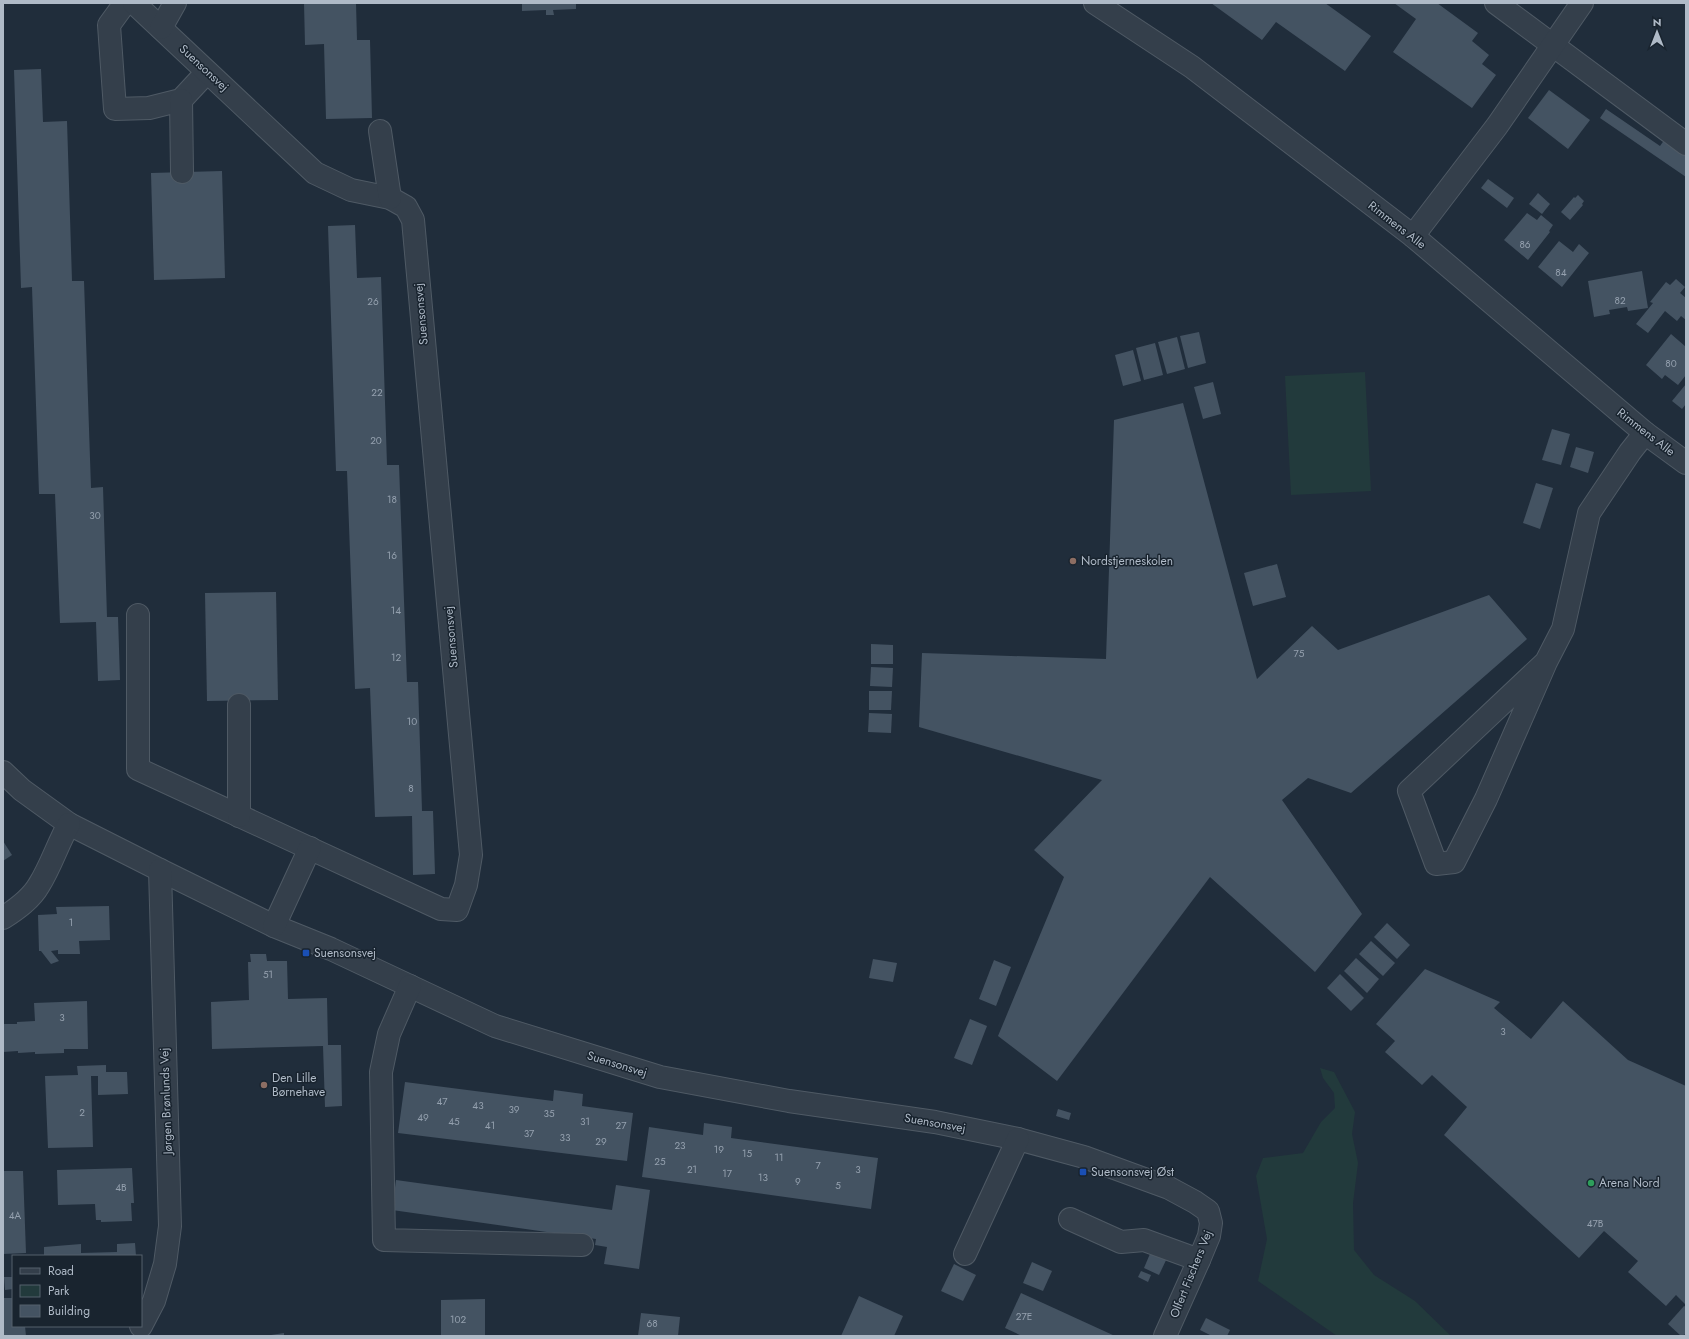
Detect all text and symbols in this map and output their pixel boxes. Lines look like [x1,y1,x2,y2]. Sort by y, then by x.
north arrow [1637,12,1677,52]
text: N [1653,14,1661,30]
street label: Suensonsvej [175,40,233,96]
street label: Rimmens Alle [1364,197,1430,253]
house number: 86 [1519,237,1531,252]
house number: 84 [1555,265,1567,280]
street label: Suensonsvej [409,282,433,346]
house number: 82 [1614,293,1626,308]
house number: 26 [367,294,379,309]
house number: 80 [1665,356,1677,371]
house number: 22 [371,385,383,400]
street label: Rimmens Alle [1613,404,1679,460]
house number: 20 [370,433,382,448]
house number: 18 [387,492,397,507]
house number: 30 [89,508,101,523]
house number: 16 [387,548,397,563]
place label: Nordstjerneskolen [1081,552,1173,570]
marker: Nordstjerneskolen [1068,556,1078,566]
house number: 14 [391,603,401,618]
street label: Suensonsvej [439,605,463,669]
house number: 75 [1294,646,1305,661]
house number: 12 [391,650,401,665]
house number: 10 [407,714,417,729]
house number: 8 [408,781,414,796]
house number: 1 [69,915,73,930]
place label: Suensonsvej [314,944,376,962]
marker: Suensonsvej [301,948,311,958]
house number: 51 [263,967,273,982]
house number: 3 [59,1010,65,1025]
house number: 3 [1500,1024,1506,1039]
street label: Suensonsvej [585,1046,649,1082]
street label: Jørgen Brønlunds Vej [155,1047,177,1157]
place label: Den Lille Børnehave [272,1069,325,1101]
marker: Den Lille Børnehave [259,1080,269,1090]
house number: 47 [436,1094,448,1109]
house number: 43 [472,1098,484,1113]
house number: 39 [508,1102,520,1117]
house number: 2 [79,1105,85,1120]
house number: 35 [543,1106,555,1121]
street label: Suensonsvej [903,1109,967,1137]
house number: 49 [417,1110,429,1125]
house number: 45 [448,1114,460,1129]
house number: 31 [580,1114,590,1129]
house number: 41 [485,1118,495,1133]
house number: 27 [616,1118,627,1133]
house number: 37 [524,1126,535,1141]
house number: 33 [560,1130,571,1145]
house number: 29 [595,1134,607,1149]
house number: 23 [674,1138,686,1153]
house number: 19 [714,1142,724,1157]
house number: 15 [742,1146,752,1161]
house number: 11 [775,1150,784,1165]
house number: 25 [654,1154,666,1169]
house number: 7 [815,1158,821,1173]
house number: 21 [687,1162,697,1177]
house number: 3 [855,1162,861,1177]
place label: Suensonsvej Øst [1091,1163,1174,1181]
house number: 17 [722,1166,733,1181]
marker: Suensonsvej Øst [1078,1167,1088,1177]
house number: 13 [758,1170,769,1185]
house number: 9 [795,1174,801,1189]
place label: Arena Nord [1599,1174,1660,1192]
house number: 5 [835,1178,841,1193]
marker: Arena Nord [1586,1178,1596,1188]
house number: 4B [115,1180,127,1195]
house number: 4A [9,1208,22,1223]
house number: 47B [1587,1216,1604,1231]
street label: Olfert Fischers Vej [1165,1227,1217,1321]
legend [12,1255,142,1327]
text: Road [48,1262,74,1280]
text: Park [48,1282,70,1300]
text: Building [48,1302,90,1320]
house number: 27E [1016,1309,1032,1324]
house number: 102 [450,1312,466,1327]
house number: 68 [646,1316,658,1331]

